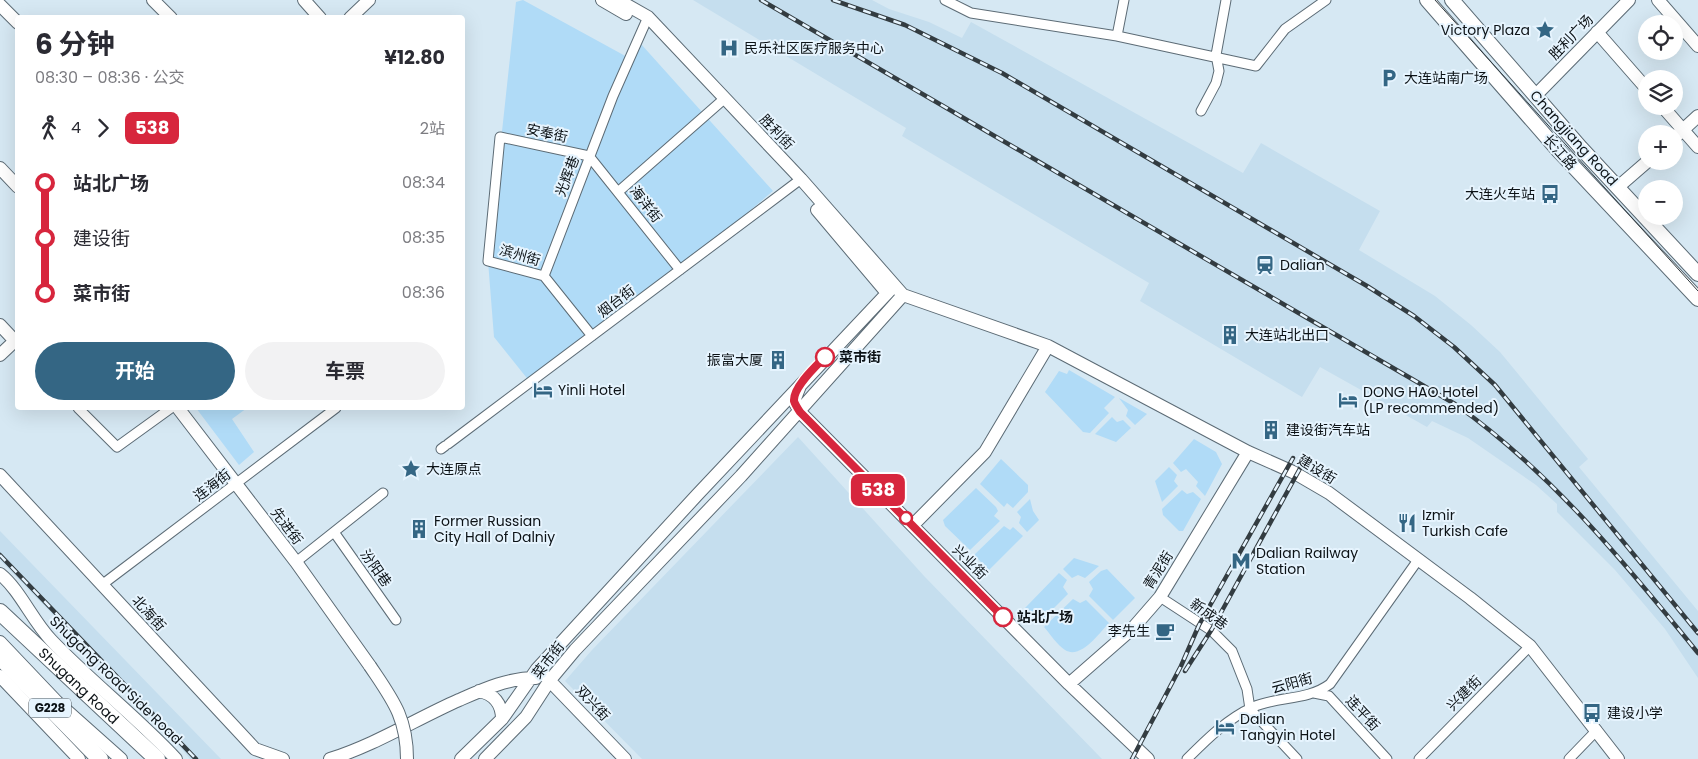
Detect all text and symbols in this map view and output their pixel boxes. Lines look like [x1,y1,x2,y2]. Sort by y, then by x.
street label: 胜利广场 [1544,10,1598,64]
map controls [1638,15,1683,225]
button: locate [1638,15,1683,60]
place icon: Victory Plaza [1534,19,1556,41]
place label: Victory Plaza [1441,20,1530,40]
text: 6 分钟 [35,25,115,64]
hospital icon: 民乐社区医疗服务中心 [718,37,740,59]
place label: 民乐社区医疗服务中心 [744,38,884,58]
text: ¥12.80 [384,44,445,71]
text: 08:30 – 08:36 · 公交 [35,66,184,89]
parking icon: 大连站南广场 [1378,67,1400,89]
place label: 大连站南广场 [1404,68,1488,88]
button: layers [1638,70,1683,115]
street label: Changjiang Road [1526,86,1622,190]
street label: 胜利街 [755,110,799,154]
icon: walk [35,114,63,142]
icon: forward [89,114,117,142]
text: 538 [135,115,169,140]
text: 4 [71,116,81,139]
text: 2站 [420,117,445,140]
street label: 安奉街 [524,119,570,147]
button: + [1638,125,1683,170]
street label: 长江路 [1539,130,1581,174]
street label: 光辉巷 [550,153,584,199]
text: 站北广场 [73,170,149,197]
text: 08:34 [402,171,445,194]
button: − [1638,180,1683,225]
street label: 海洋街 [625,181,667,227]
bus stop icon: 大连火车站 [1539,183,1561,205]
place label: 大连火车站 [1465,184,1535,204]
text: 建设街 [73,225,130,252]
text: 08:35 [402,226,445,249]
street label: 滨州街 [497,240,543,270]
station icon: Dalian [1254,254,1276,276]
place label: Dalian [1280,255,1325,275]
text: 菜市街 [73,280,130,307]
street label: 烟台街 [593,280,639,322]
text: 08:36 [402,281,445,304]
building icon: 大连站北出口 [1219,324,1241,346]
place label: 大连站北出口 [1245,325,1329,345]
button: 开始 [35,342,235,400]
button: 车票 [245,342,445,400]
marker: 菜市街 [815,347,835,367]
place label: 菜市街 [839,347,881,367]
building icon: 振富大厦 [767,349,789,371]
place label: 振富大厦 [707,350,763,370]
hotel icon: Yinli Hotel [532,379,554,401]
place label: Yinli Hotel [558,380,625,400]
place label: DONG HAO Hotel (LP recommended) [1363,382,1499,418]
hotel icon: DONG HAO Hotel (LP recommended) [1337,389,1359,411]
building icon: 建设街汽车站 [1260,419,1282,441]
place label: 建设街汽车站 [1286,420,1370,440]
street label: 建设街 [1294,450,1340,488]
place icon: 大连原点 [400,458,422,480]
place label: 大连原点 [426,459,482,479]
street label: 连海街 [189,464,235,506]
line badge: 538 [849,474,907,506]
text: 538 [861,477,895,502]
street label: 先进街 [266,503,308,549]
place label: Izmir Turkish Cafe [1422,505,1508,541]
place label: Former Russian City Hall of Dalniy [434,511,555,547]
unlabelled marker [899,511,913,525]
restaurant icon: Izmir Turkish Cafe [1396,512,1418,534]
building icon: Former Russian City Hall of Dalniy [408,518,430,540]
street label: 兴业街 [948,540,992,584]
place label: Dalian Railway Station [1256,543,1358,579]
street label: 汾阳巷 [356,545,396,591]
street label: 青泥街 [1138,547,1178,593]
metro station icon: Dalian Railway Station [1230,550,1252,572]
street label: 北海街 [128,591,170,635]
street label: 新成巷 [1186,594,1232,634]
marker: 站北广场 [993,607,1013,627]
place label: 站北广场 [1017,607,1073,627]
street label: Shugang Road Side Road [46,612,186,748]
cafe icon: 李先生 [1154,620,1176,642]
place label: 李先生 [1108,621,1150,641]
street label: 菜市街 [527,637,569,683]
street label: Shugang Road [34,644,122,726]
street label: 云阳街 [1269,668,1315,698]
street label: 兴建街 [1442,671,1486,715]
street label: 双兴街 [571,681,615,725]
street label: 连平街 [1341,691,1385,735]
road number: G228 [29,698,71,718]
bus stop icon: 建设小学 [1581,702,1603,724]
place label: 建设小学 [1607,703,1663,723]
place label: Dalian Tangyin Hotel [1240,709,1335,745]
hotel icon: Dalian Tangyin Hotel [1214,716,1236,738]

